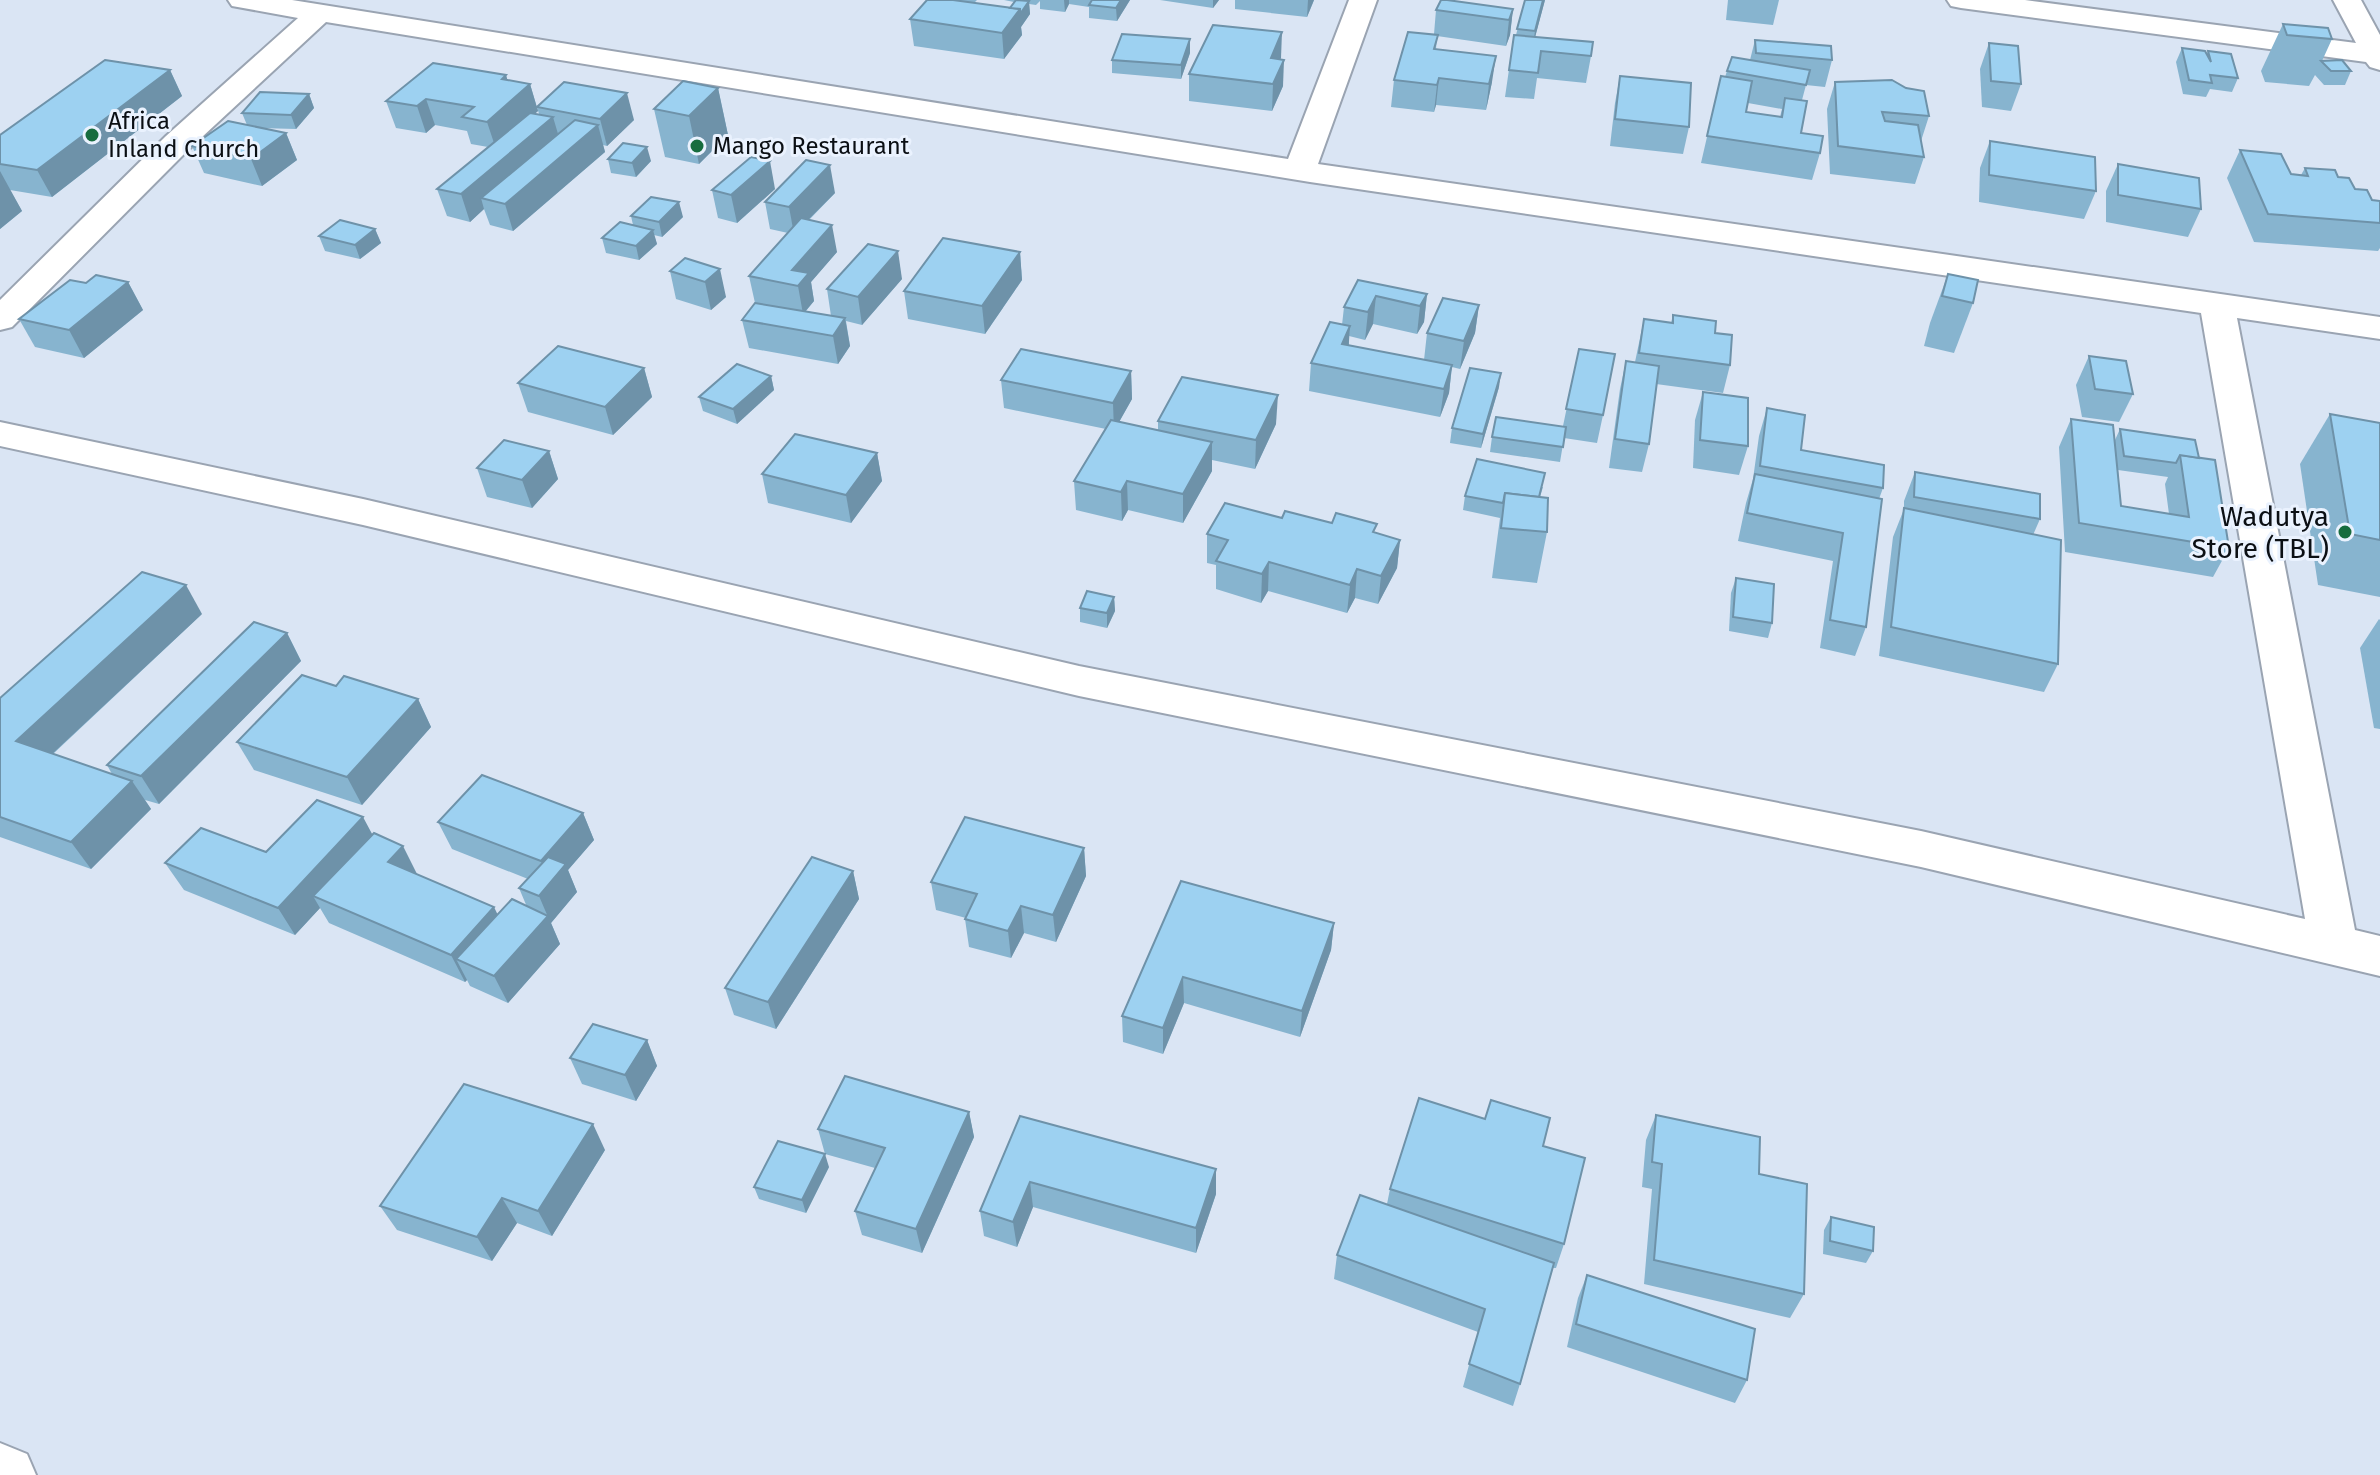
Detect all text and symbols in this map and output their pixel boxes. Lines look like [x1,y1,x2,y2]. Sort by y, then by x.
place label: Africa Inland Church [108,107,259,163]
marker: Africa Inland Church [83,126,101,144]
place label: Mango Restaurant [713,132,910,160]
marker: Mango Restaurant [688,137,706,155]
place label: Wadutya Store (TBL) [2191,500,2329,565]
marker: Wadutya Store (TBL) [2336,523,2354,541]

